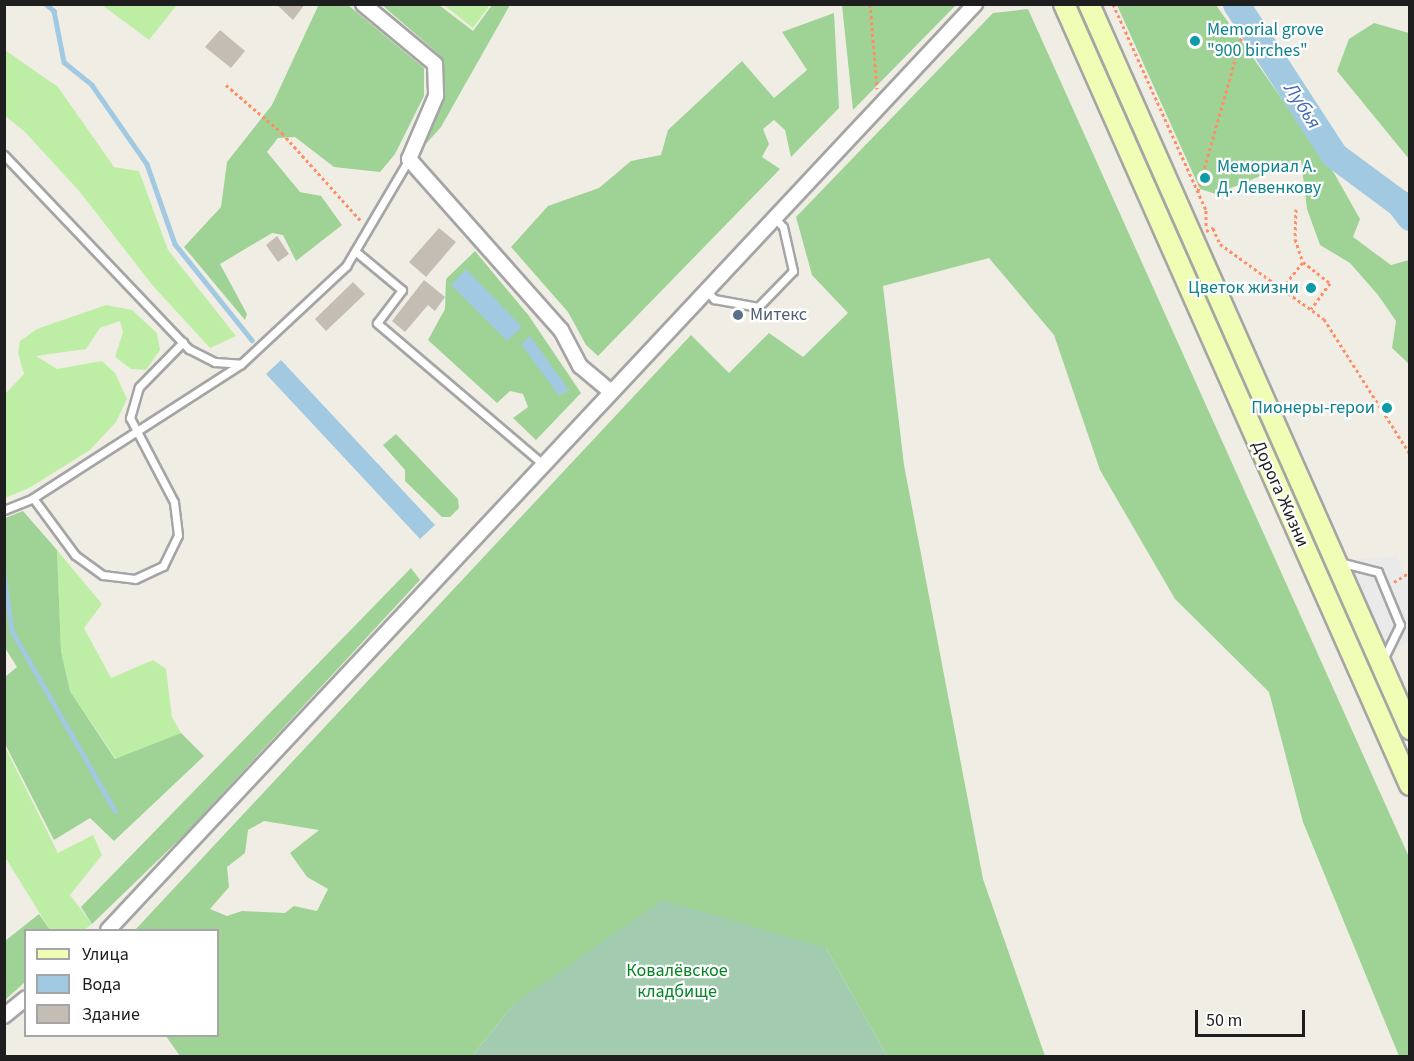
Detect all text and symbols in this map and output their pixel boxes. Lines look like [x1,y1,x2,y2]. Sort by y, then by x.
place label: Memorial grove "900 birches" [1207,20,1324,63]
marker: Memorial grove "900 birches" [1188,34,1202,48]
water label: Лубья [1278,78,1326,134]
place label: Мемориал А. Д. Левенкову [1217,157,1321,200]
marker: Мемориал А. Д. Левенкову [1198,171,1212,185]
place label: Цветок жизни [1188,277,1299,299]
marker: Цветок жизни [1304,281,1318,295]
place label: Митекс [750,304,807,326]
marker: Митекс [731,308,745,322]
place label: Пионеры-герои [1251,397,1375,419]
marker: Пионеры-герои [1380,401,1394,415]
street label: Дорога Жизни [1247,437,1313,551]
legend [24,929,219,1037]
text: Улица [82,942,129,967]
park label: Ковалёвское кладбище [626,961,728,1004]
text: Вода [82,972,121,997]
scale bar [1198,998,1308,1036]
text: Здание [82,1002,140,1027]
text: 50 m [1206,1008,1242,1033]

